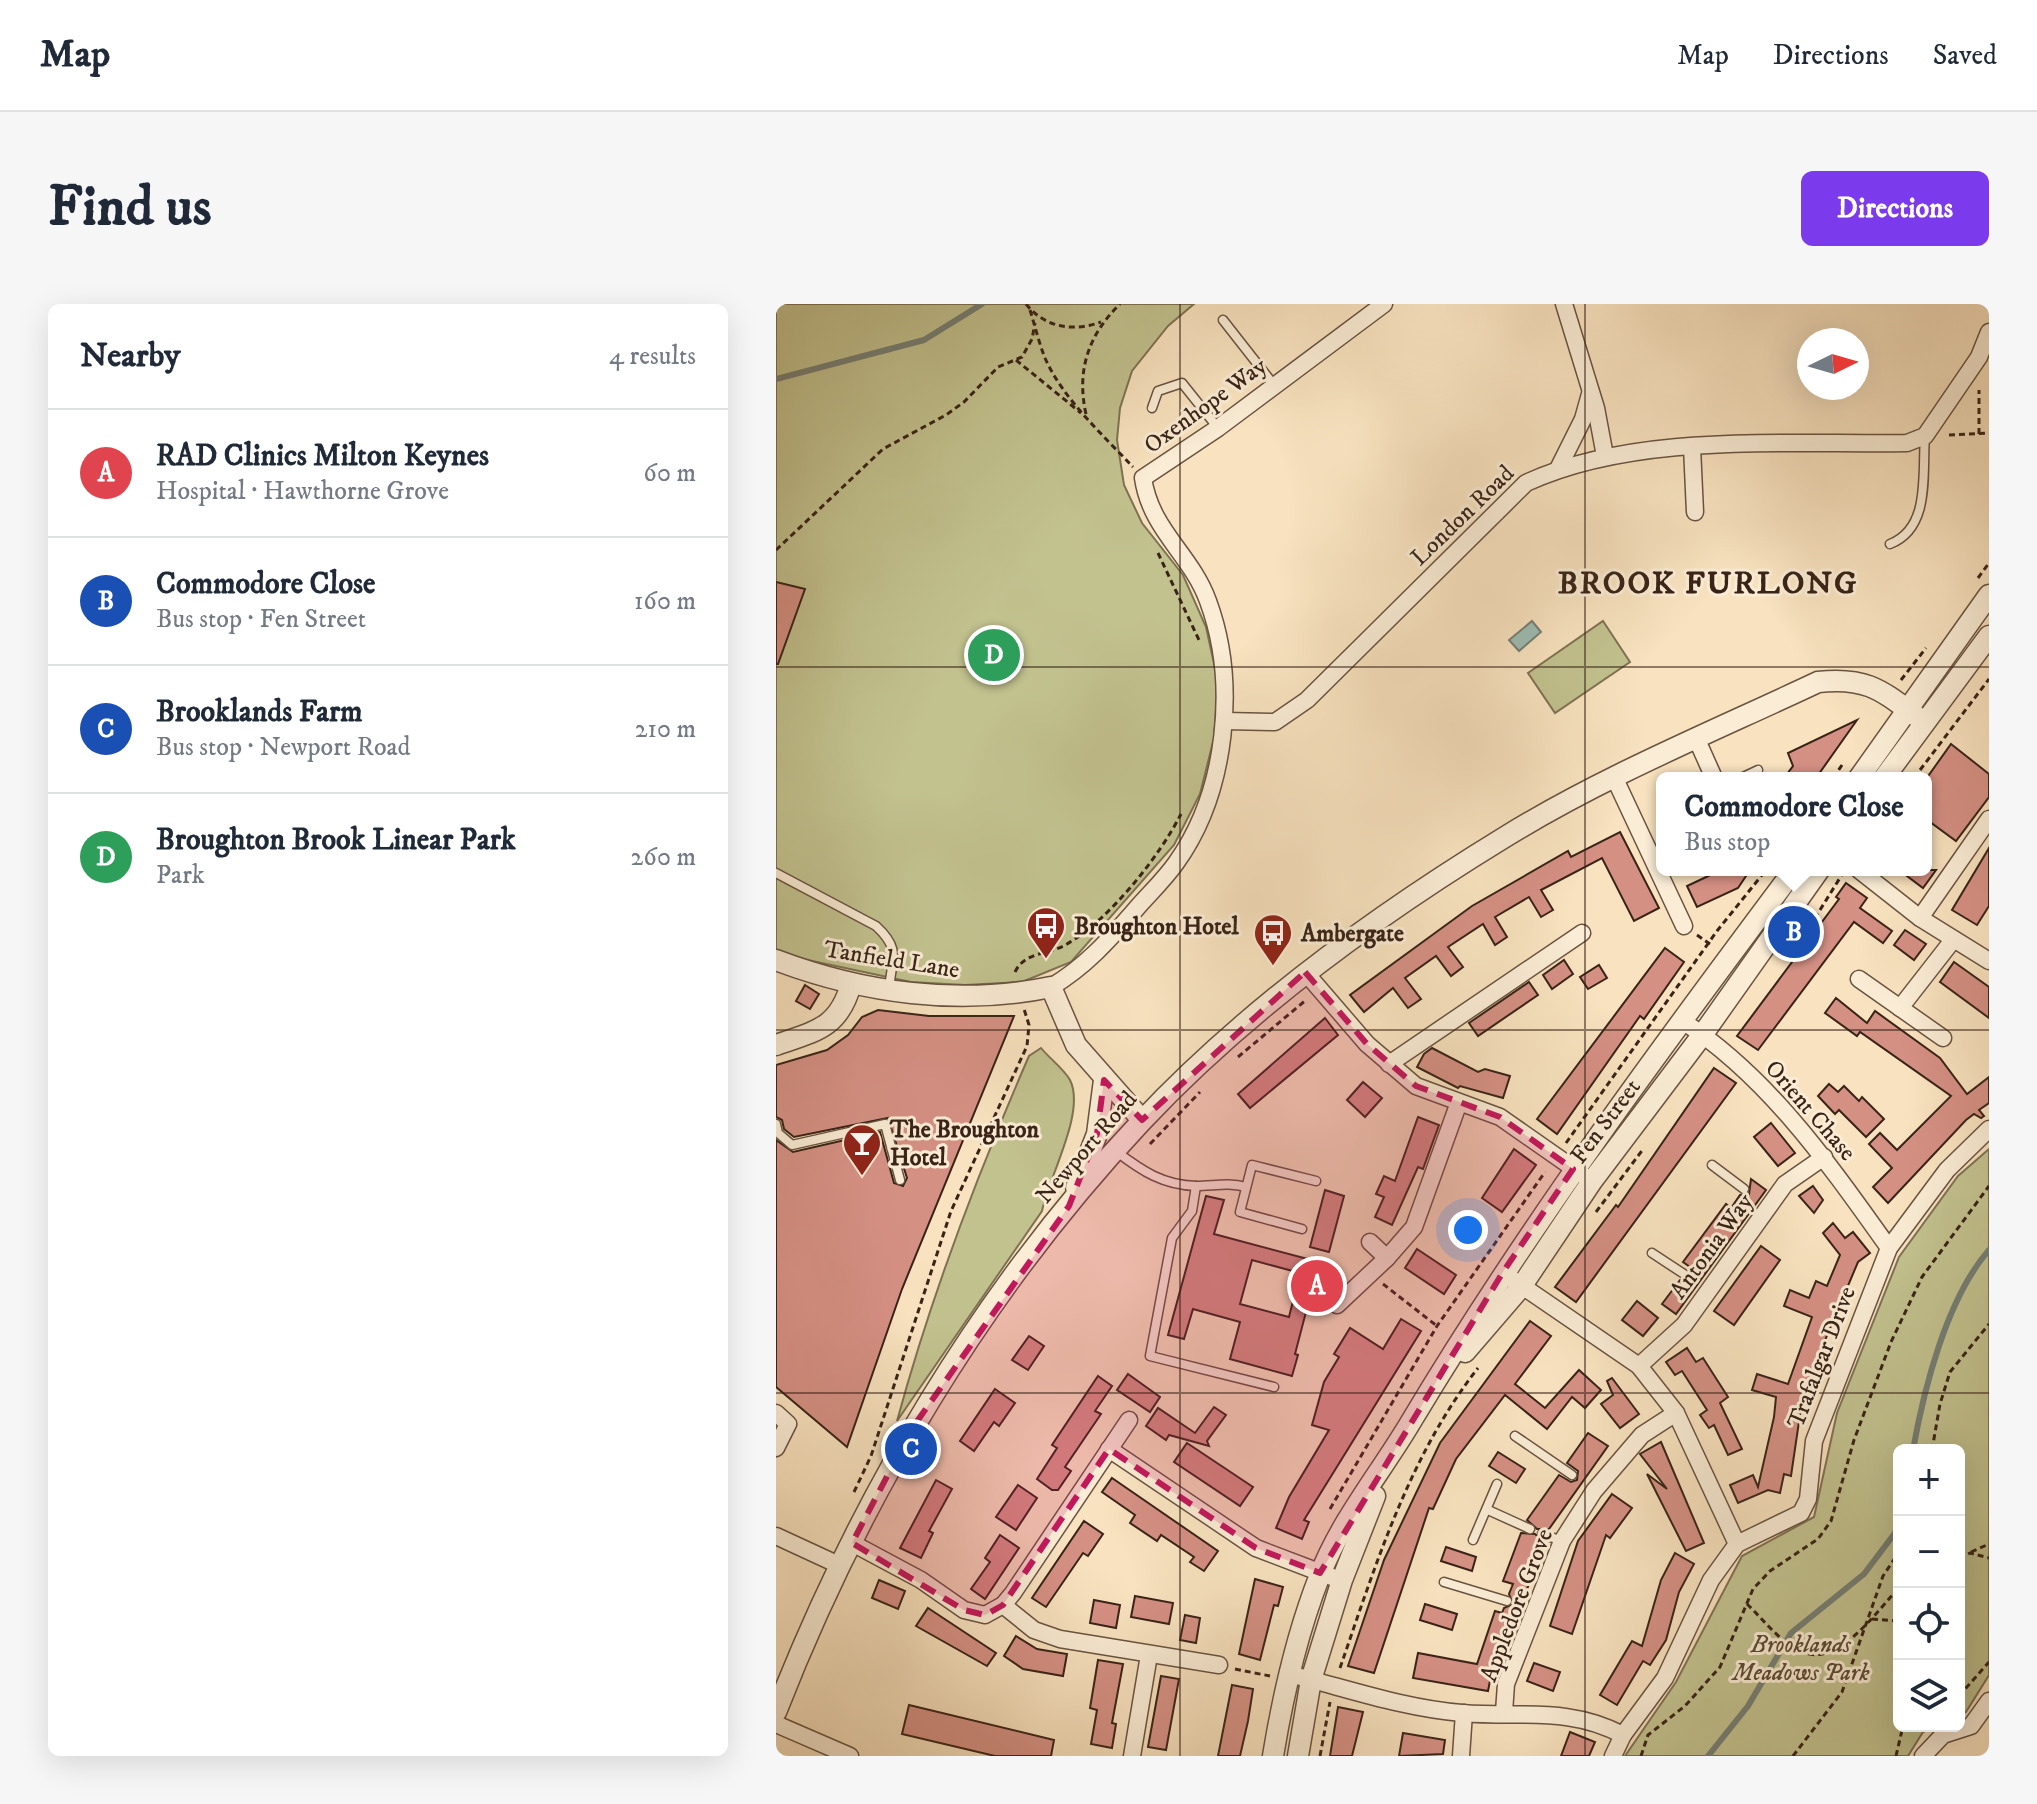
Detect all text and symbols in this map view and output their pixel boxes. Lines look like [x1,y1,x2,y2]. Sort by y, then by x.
text: Map [40,31,110,79]
text: Map [1677,38,1729,73]
text: Directions [1773,38,1889,73]
text: Saved [1933,38,1997,73]
button: Directions [1801,171,1989,246]
text: Find us [48,173,212,243]
north arrow [1797,328,1869,400]
text: Nearby [80,335,181,377]
text: 4 results [609,340,696,373]
street label: Oxenhope Way [1138,351,1273,460]
text: RAD Clinics Milton Keynes [156,438,489,475]
text: A [98,457,114,490]
text: 60 m [643,457,696,490]
street label: London Road [1405,459,1521,573]
text: Hospital · Hawthorne Grove [156,475,449,508]
district label: BROOK FURLONG [1558,564,1858,604]
text: Commodore Close [156,566,375,603]
text: B [98,585,114,618]
text: 160 m [634,585,696,618]
text: Bus stop · Fen Street [156,603,366,636]
pin: D [968,625,1020,685]
text: Brooklands Farm [156,694,363,731]
text: C [97,713,115,746]
text: 210 m [635,713,696,746]
text: Bus stop · Newport Road [156,731,411,764]
popup [1656,772,1932,876]
text: Commodore Close [1684,789,1904,826]
text: Broughton Brook Linear Park [156,822,516,859]
text: Bus stop [1684,826,1770,859]
text: D [96,841,116,874]
text: 260 m [631,841,696,874]
text: Park [156,859,205,892]
pin: B [1768,902,1820,962]
bus stop icon: Broughton Hotel [1025,905,1067,960]
place label: Broughton Hotel [1074,912,1240,942]
bus stop icon: Ambergate [1252,912,1294,967]
place label: Ambergate [1300,919,1404,949]
street label: Tanfield Lane [822,934,962,985]
street label: Orient Chase [1758,1054,1862,1167]
street label: Fen Street [1564,1073,1648,1170]
street label: Newport Road [1030,1085,1144,1210]
place label: The Broughton Hotel [889,1115,1040,1173]
bar icon: The Broughton Hotel [841,1122,883,1177]
street label: Antonia Way [1663,1187,1760,1305]
your location [1448,1210,1488,1250]
pin: A [1291,1256,1343,1316]
street label: Trafalgar Drive [1781,1282,1863,1432]
pin: C [885,1419,937,1479]
map controls [1893,1444,1965,1732]
button: + [1893,1444,1965,1516]
button: − [1893,1516,1965,1588]
street label: Appledore Grove [1474,1524,1560,1686]
button: locate [1893,1588,1965,1660]
park label: Brooklands Meadows Park [1731,1630,1869,1688]
button: layers [1893,1660,1965,1732]

